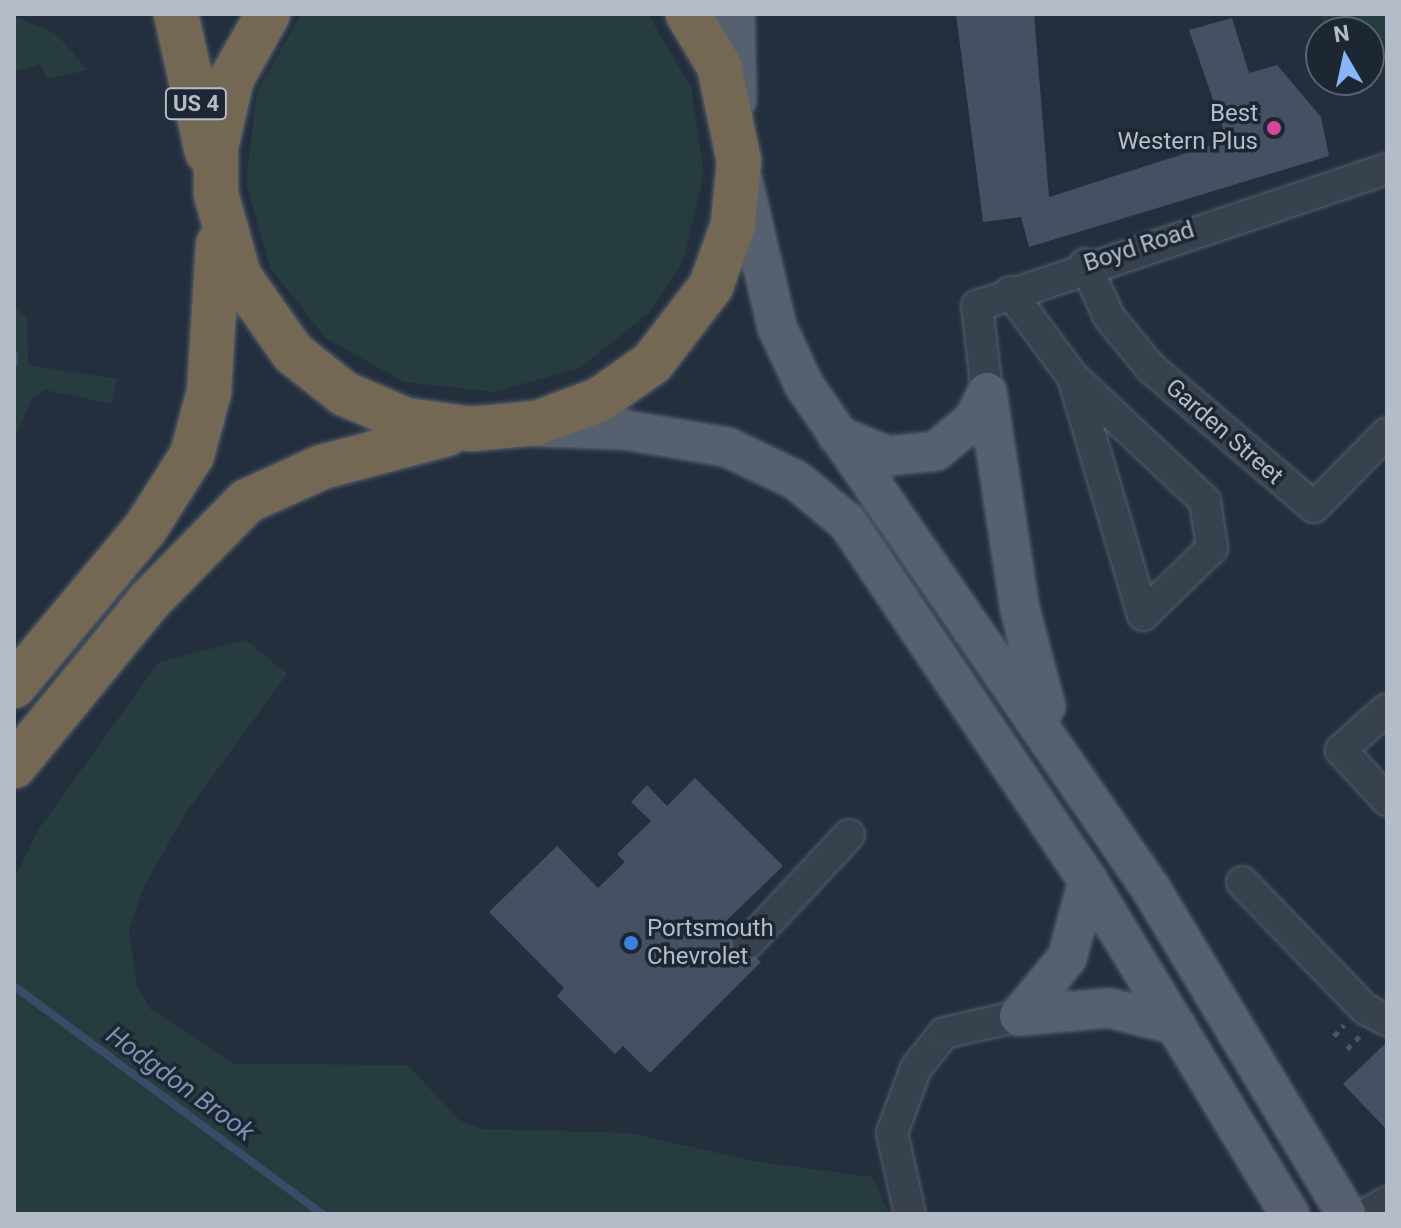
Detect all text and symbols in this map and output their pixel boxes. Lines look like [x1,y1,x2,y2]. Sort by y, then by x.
north arrow [1305,16,1385,96]
text: N [1332,20,1351,47]
road number: US 4 [164,86,228,122]
place label: Best Western Plus [1117,100,1258,156]
marker: Best Western Plus [1265,119,1283,137]
street label: Boyd Road [1080,216,1198,278]
street label: Garden Street [1159,373,1289,491]
place label: Portsmouth Chevrolet [647,915,774,971]
marker: Portsmouth Chevrolet [622,934,640,952]
water label: Hodgdon Brook [100,1020,260,1148]

